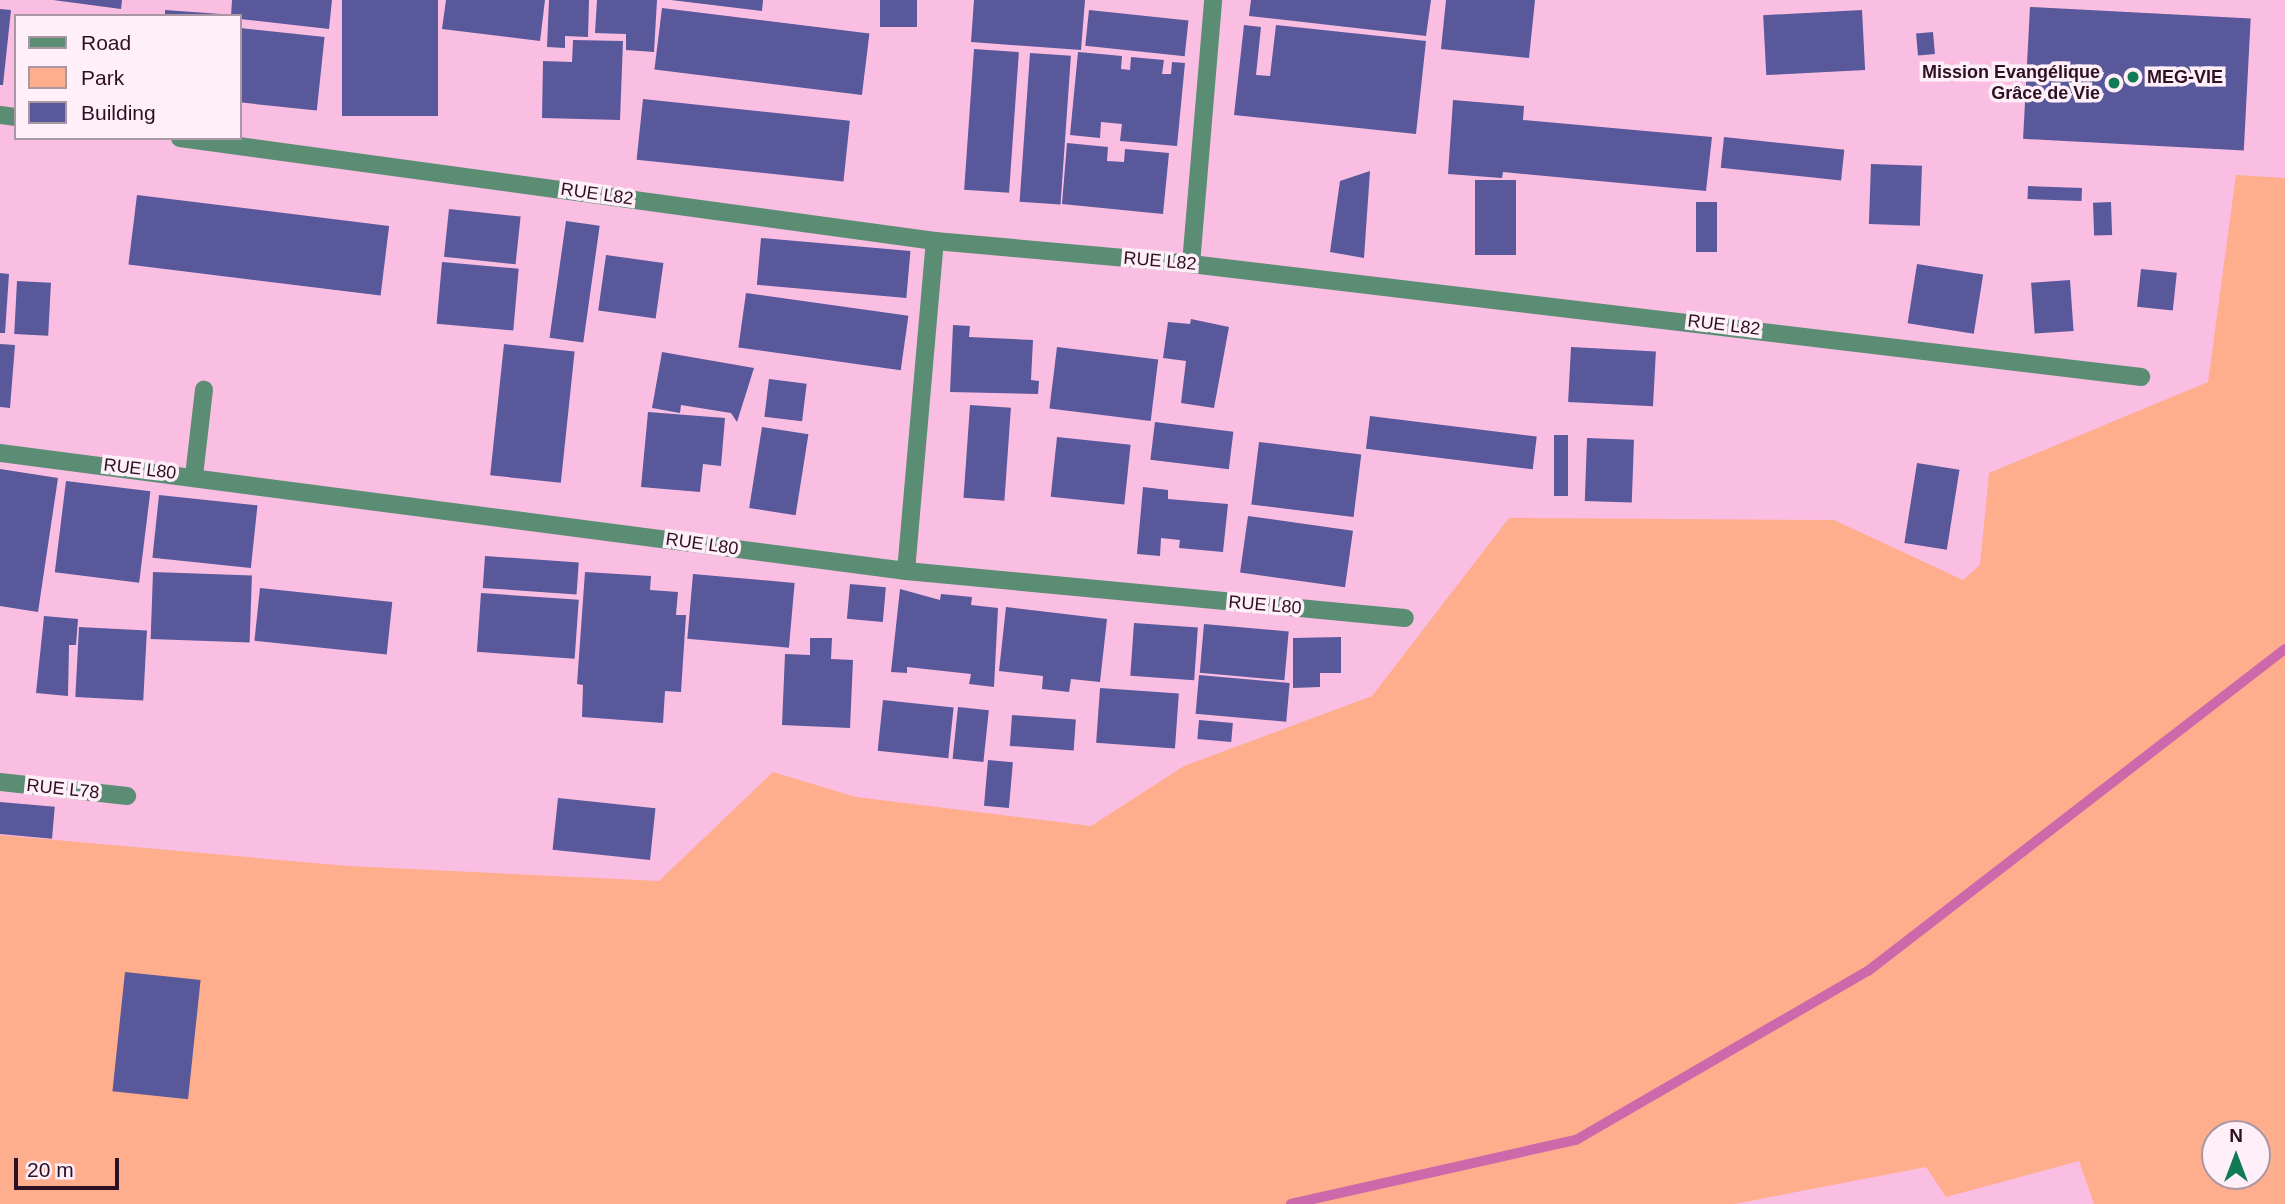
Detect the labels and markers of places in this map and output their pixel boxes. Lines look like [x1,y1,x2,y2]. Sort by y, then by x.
place label: Mission Evangélique Grâce de Vie [1922,62,2100,104]
place label: MEG-VIE [2147,66,2223,88]
marker: MEG-VIE [2125,69,2141,85]
marker: Mission Evangélique Grâce de Vie [2106,75,2122,91]

